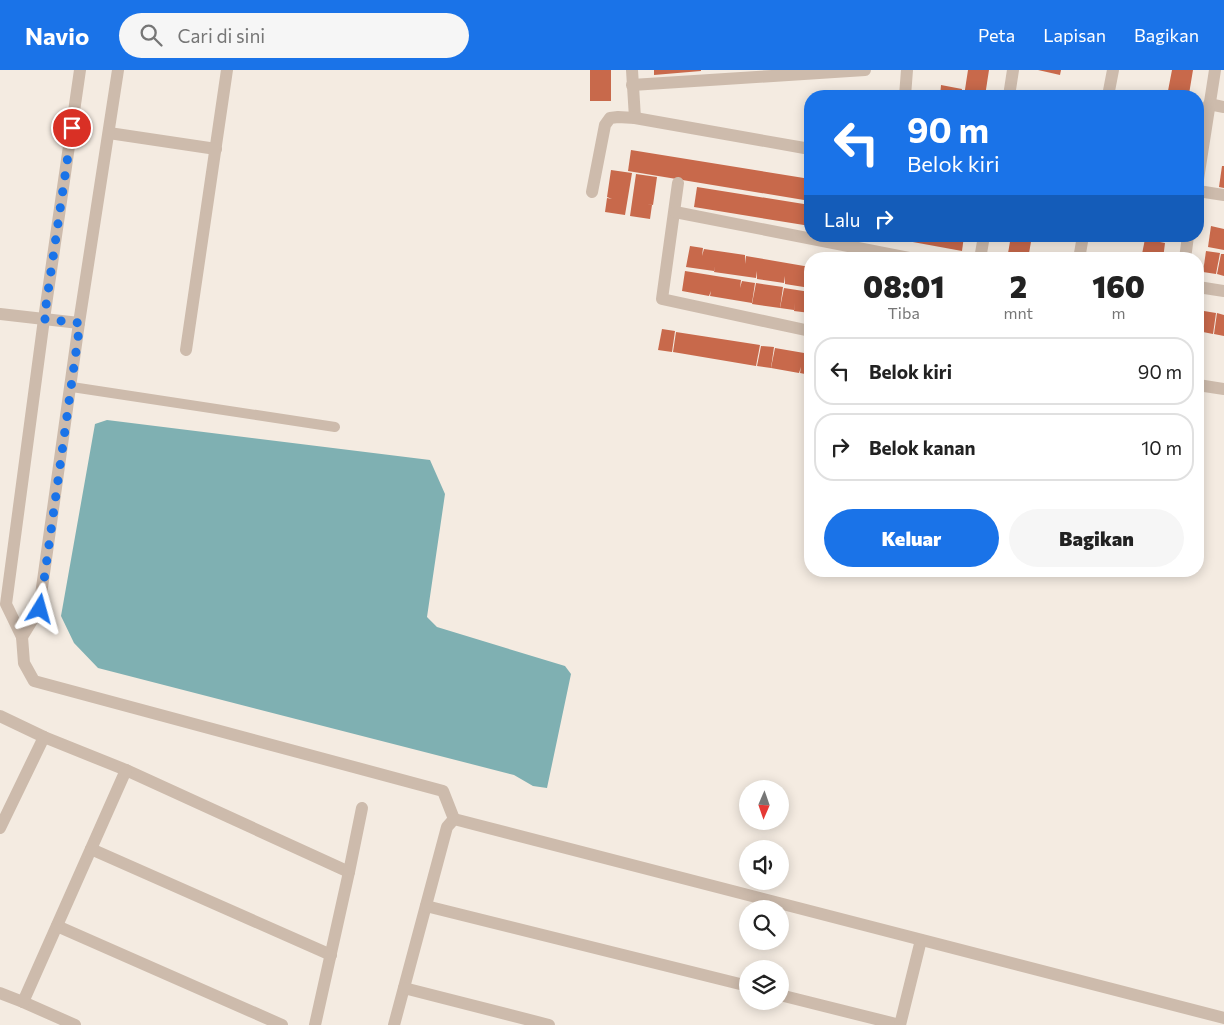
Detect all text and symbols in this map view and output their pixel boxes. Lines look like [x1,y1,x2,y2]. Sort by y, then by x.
search box [119,13,469,58]
text: Navio [25,21,89,50]
icon: search [137,21,165,49]
text: Cari di sini [177,24,265,47]
text: Peta [978,24,1015,46]
text: Lapisan [1043,24,1106,46]
text: Bagikan [1134,24,1199,46]
pin [51,107,93,149]
text: 90 m [907,107,989,150]
icon: left [824,110,889,175]
icon: arrive [58,114,86,142]
text: Belok kiri [907,150,1000,177]
icon: right [870,205,898,233]
text: Lalu [824,208,860,231]
text: 08:01 [863,267,944,304]
text: 2 [1010,267,1027,304]
text: 160 [1092,267,1145,304]
text: Tiba [888,303,920,322]
text: mnt [1003,303,1033,322]
text: m [1112,303,1126,322]
icon: left [826,357,854,385]
text: Belok kiri [869,360,952,383]
text: 90 m [1138,360,1182,383]
icon: right [826,433,854,461]
text: Belok kanan [869,436,976,459]
text: 10 m [1141,436,1182,459]
button: Keluar [824,509,999,567]
button: Bagikan [1009,509,1184,567]
position arrow [13,582,65,634]
north arrow [739,780,789,830]
map controls [739,780,789,1010]
button: sound [739,840,789,890]
button: search [739,900,789,950]
button: layers [739,960,789,1010]

